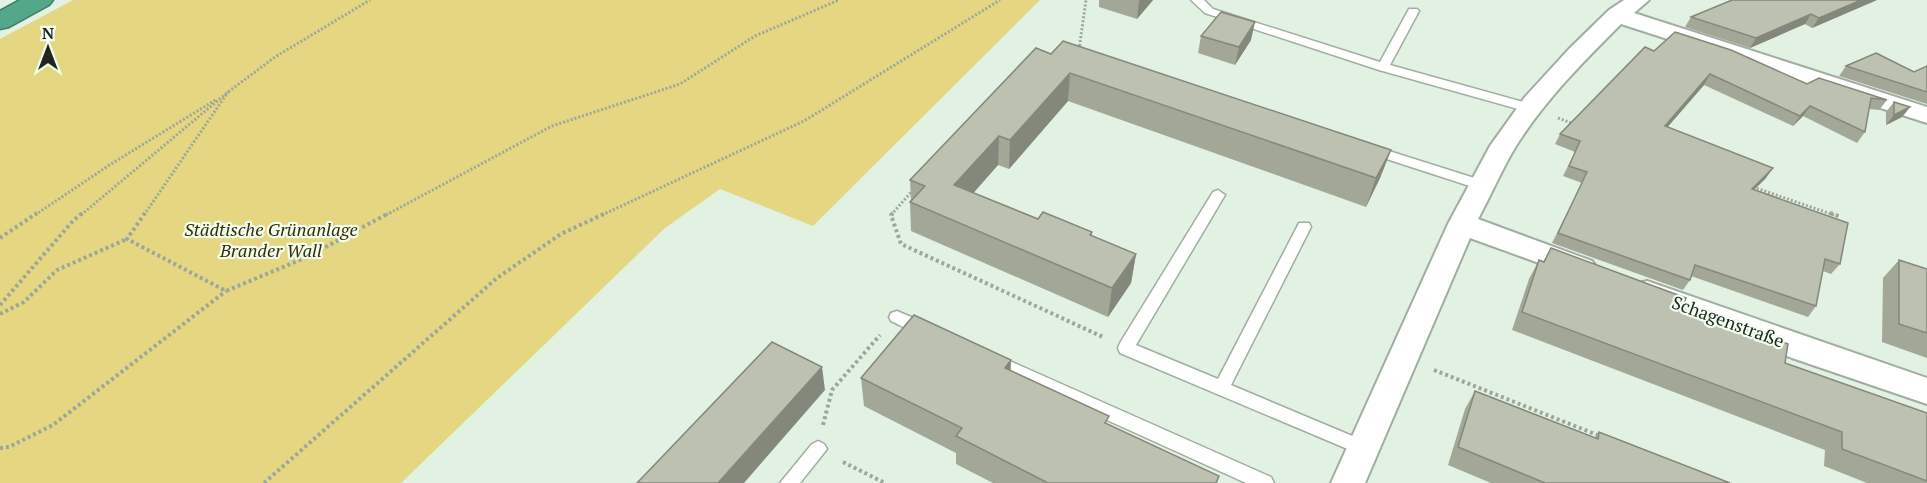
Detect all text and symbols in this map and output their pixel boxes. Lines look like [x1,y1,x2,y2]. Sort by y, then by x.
north arrow [18,18,78,78]
text: N [42,22,54,44]
park label: Städtische Grünanlage Brander Wall [184,217,358,262]
street label: Schagenstraße [1669,290,1788,353]

